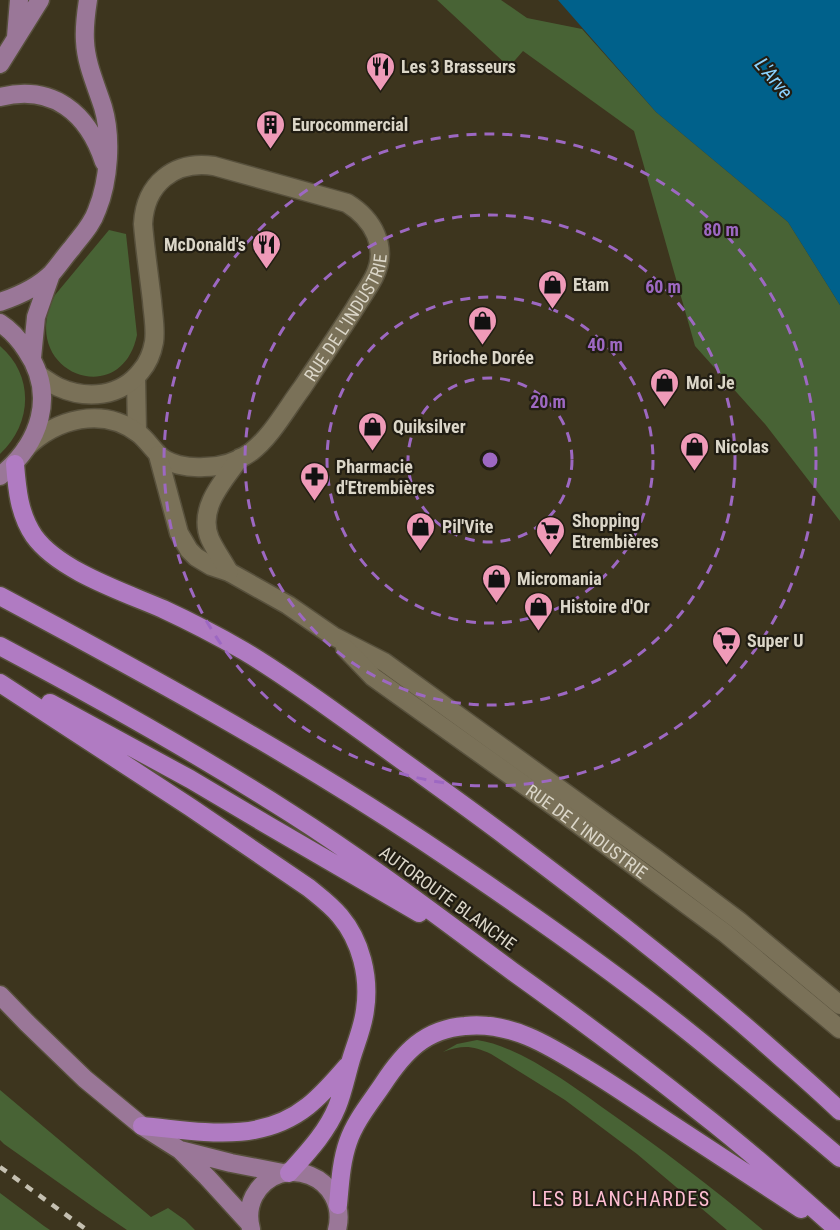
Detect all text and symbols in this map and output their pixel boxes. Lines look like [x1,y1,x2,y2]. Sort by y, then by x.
restaurant icon: Les 3 Brasseurs [364,50,396,92]
water label: L'Arve [750,53,798,103]
place label: Les 3 Brasseurs [401,56,516,77]
building icon: Eurocommercial [255,108,287,150]
place label: Eurocommercial [292,114,408,135]
text: 80 m [703,219,739,240]
restaurant icon: McDonald's [251,228,283,270]
place label: McDonald's [164,234,246,255]
street label: RUE DE L'INDUSTRIE [299,253,390,385]
shop icon: Etam [536,268,568,310]
place label: Etam [573,274,609,295]
text: 60 m [645,276,681,297]
shop icon: Brioche Dorée [467,304,499,346]
text: 40 m [587,334,623,355]
place label: Brioche Dorée [432,347,534,368]
shop icon: Moi Je [649,366,681,408]
place label: Moi Je [686,372,735,393]
text: 20 m [530,391,566,412]
shop icon: Quiksilver [356,410,388,452]
place label: Quiksilver [393,416,466,437]
shop icon: Nicolas [678,430,710,472]
place label: Nicolas [715,436,769,457]
centre of rings [480,450,500,470]
place label: Pharmacie d'Etrembières [336,456,435,498]
pharmacy icon: Pharmacie d'Etrembières [299,460,331,502]
shop icon: Pil'Vite [405,510,437,552]
place label: Shopping Etrembières [572,510,659,552]
supermarket icon: Shopping Etrembières [535,514,567,556]
place label: Pil'Vite [442,516,494,537]
shop icon: Micromania [480,562,512,604]
place label: Micromania [517,568,602,589]
shop icon: Histoire d'Or [523,590,555,632]
place label: Histoire d'Or [560,596,650,617]
supermarket icon: Super U [710,624,742,666]
place label: Super U [747,630,803,651]
street label: RUE DE L'INDUSTRIE [522,779,652,883]
street label: AUTOROUTE BLANCHE [376,841,520,955]
district label: LES BLANCHARDES [531,1187,711,1211]

